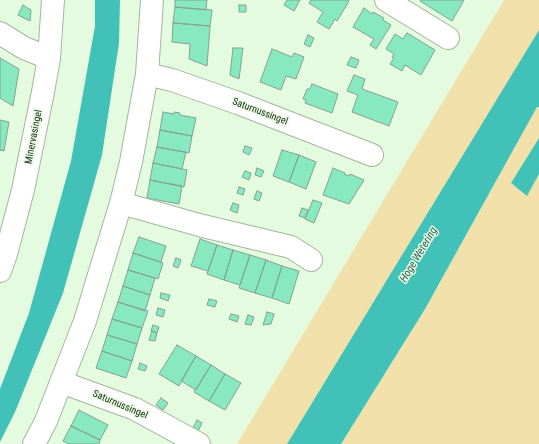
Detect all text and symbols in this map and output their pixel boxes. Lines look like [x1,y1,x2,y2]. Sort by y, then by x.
street label: Saturnussingel [230,96,290,128]
street label: Minervasingel [23,109,45,165]
water label: Hoge Wetering [397,225,441,285]
street label: Saturnussingel [91,388,149,422]

